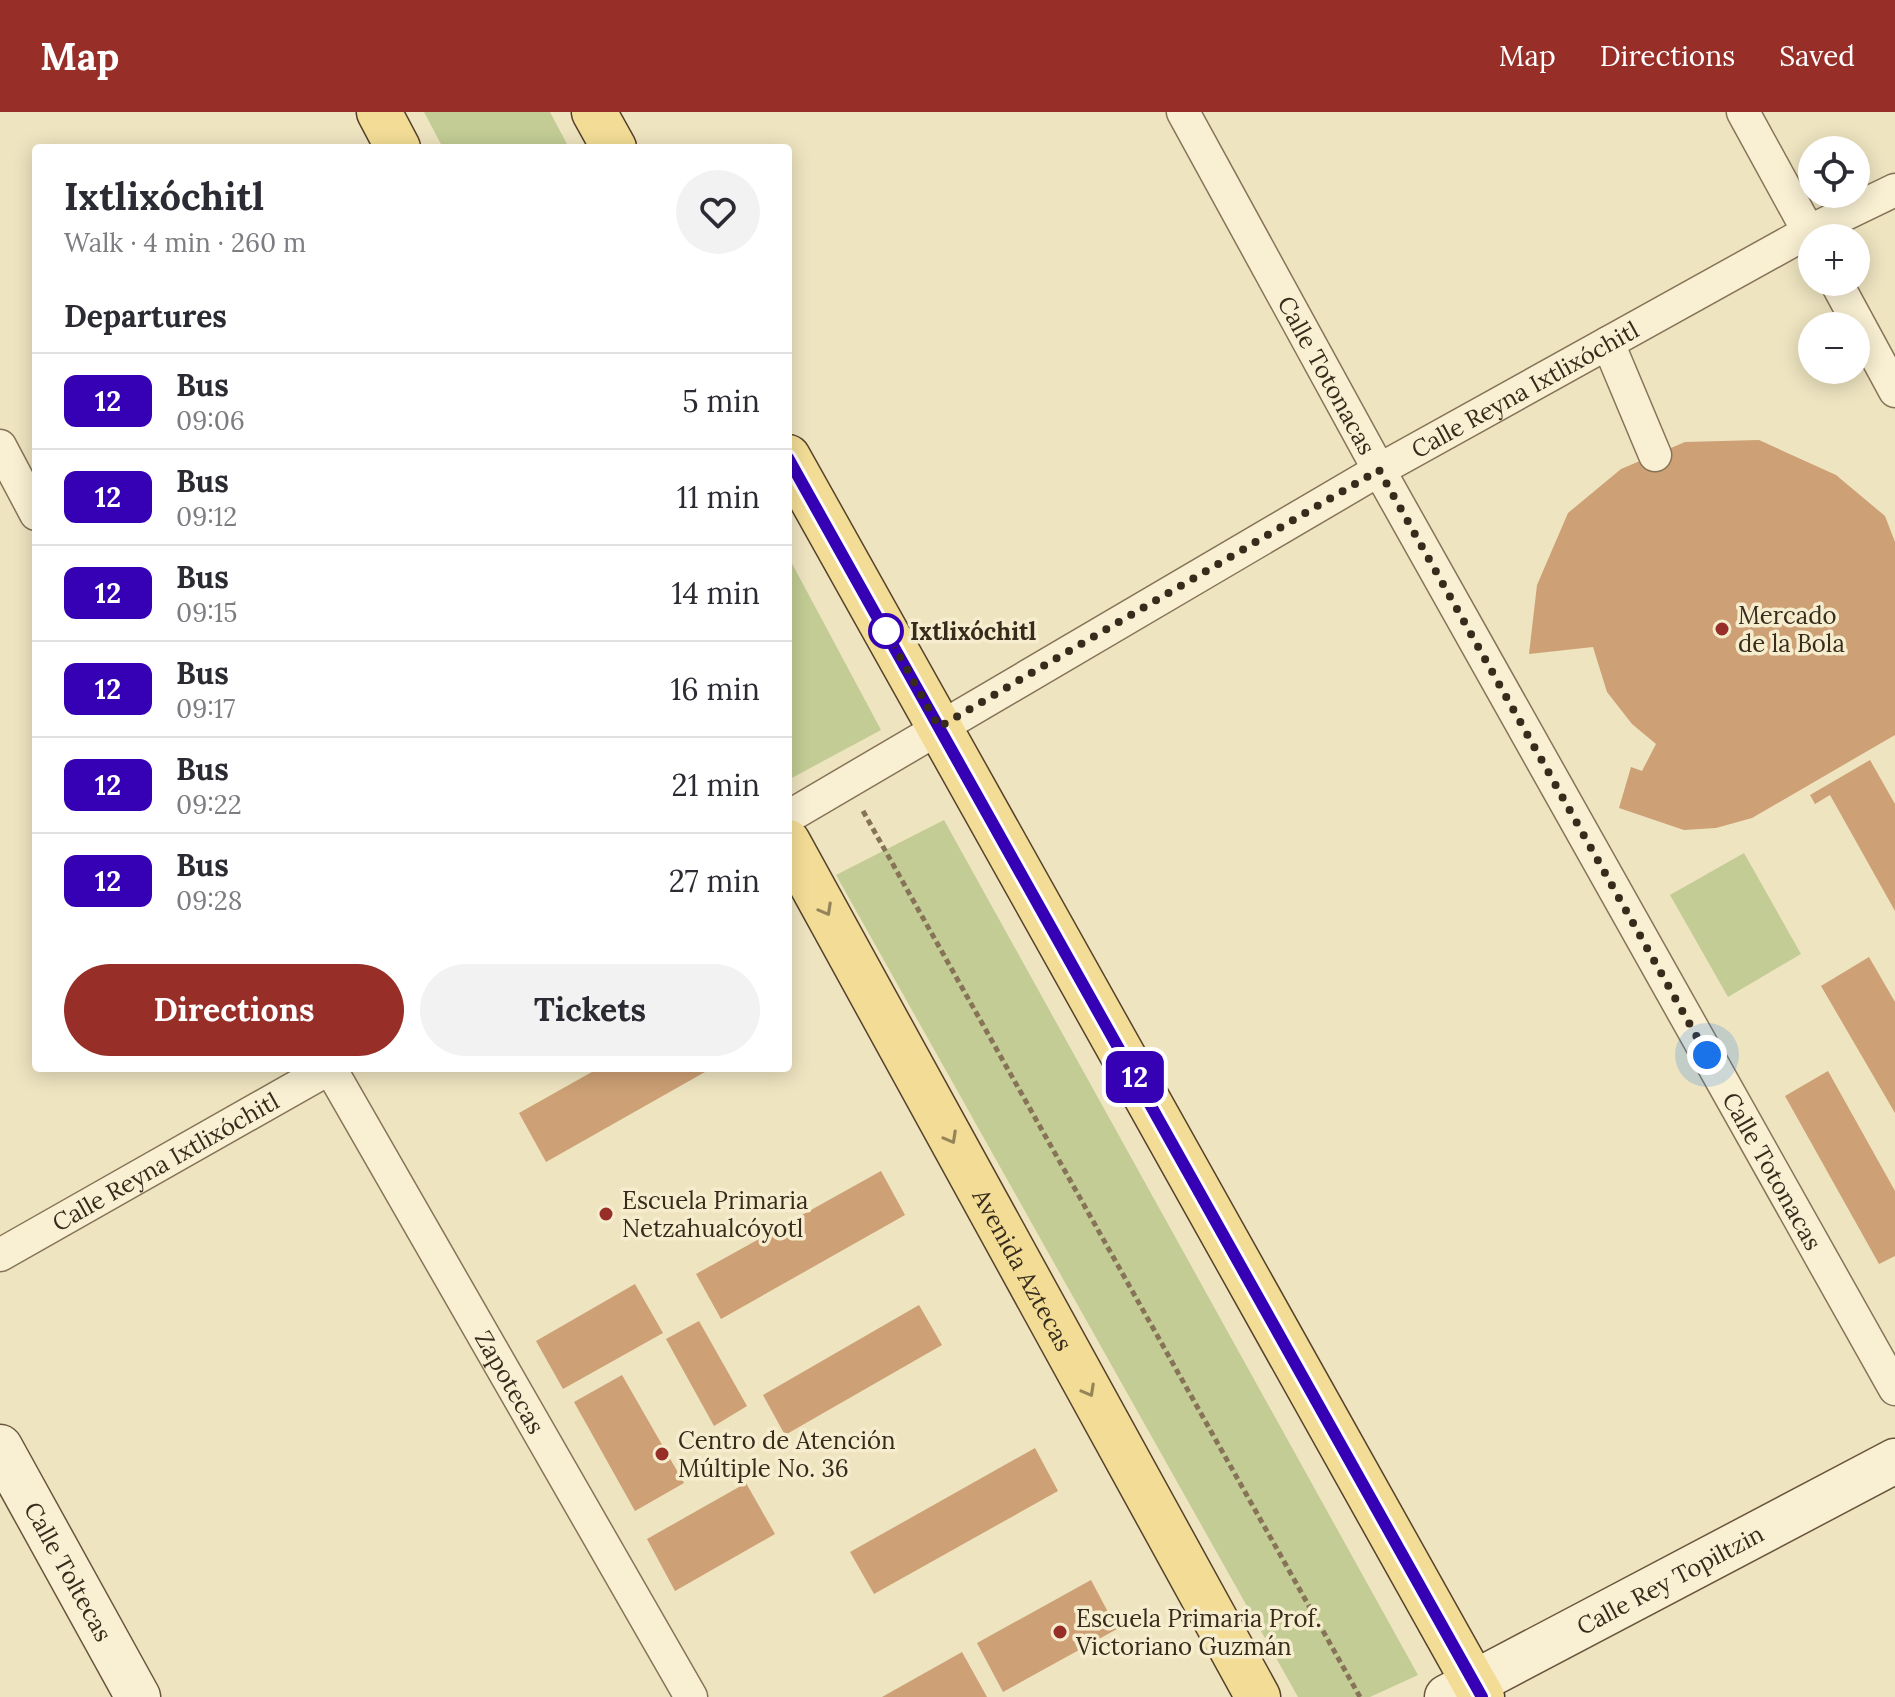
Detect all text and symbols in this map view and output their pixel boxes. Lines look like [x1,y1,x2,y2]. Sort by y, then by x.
text: Map [40,32,119,80]
text: Map [1499,38,1556,74]
text: Directions [1600,38,1735,74]
text: Saved [1779,38,1855,74]
map controls [1798,136,1870,384]
button: locate [1798,136,1870,208]
button: heart [676,170,760,254]
text: Ixtlixóchitl [64,172,264,220]
button: + [1798,224,1870,296]
text: Walk · 4 min · 260 m [64,226,306,259]
street label: Calle Totonacas [1271,290,1383,460]
text: Departures [64,297,227,335]
button: − [1798,312,1870,384]
street label: Calle Reyna Ixtlixóchitl [1406,314,1644,465]
text: Bus [176,366,229,404]
text: 5 min [682,382,760,420]
text: 12 [95,383,121,419]
text: 09:06 [176,404,245,437]
text: Bus [176,462,229,500]
text: 11 min [677,478,760,516]
text: 12 [95,479,121,515]
text: 09:12 [176,500,237,533]
text: Bus [176,558,229,596]
text: 14 min [671,574,760,612]
text: 12 [95,575,121,611]
text: 09:15 [176,596,237,629]
place label: Mercado de la Bola [1738,600,1845,659]
marker: Ixtlixóchitl [869,614,903,648]
place label: Ixtlixóchitl [910,616,1036,647]
marker: Mercado de la Bola [1713,620,1731,638]
text: Bus [176,654,229,692]
text: 16 min [670,670,760,708]
text: 12 [95,671,121,707]
text: 09:17 [176,692,235,725]
text: Bus [176,750,229,788]
text: 21 min [672,766,760,804]
text: 12 [95,767,121,803]
text: 09:22 [176,788,242,821]
text: Bus [176,846,229,884]
text: 27 min [669,862,760,900]
text: 12 [95,863,121,899]
text: 09:28 [176,884,242,917]
one-way arrow [816,902,831,917]
button: Directions [64,964,404,1056]
button: Tickets [420,964,760,1056]
your location [1687,1035,1727,1075]
line badge: 12 [1099,1051,1171,1103]
text: 12 [1122,1059,1148,1095]
street label: Calle Reyna Ixtlixóchitl [47,1085,284,1238]
street label: Calle Totonacas [1716,1086,1829,1255]
one-way arrow [941,1130,956,1144]
street label: Avenida Aztecas [966,1182,1080,1356]
place label: Escuela Primaria Netzahualcóyotl [622,1185,808,1244]
marker: Escuela Primaria Netzahualcóyotl [597,1205,615,1223]
street label: Zapotecas [468,1325,552,1439]
one-way arrow [1080,1382,1095,1397]
place label: Centro de Atención Múltiple No. 36 [678,1425,896,1484]
marker: Centro de Atención Múltiple No. 36 [653,1445,671,1463]
street label: Calle Toltecas [18,1496,120,1647]
street label: Calle Rey Topiltzin [1571,1518,1769,1642]
place label: Escuela Primaria Prof. Victoriano Guzmán [1075,1603,1321,1662]
marker: Escuela Primaria Prof. Victoriano Guzmán [1051,1623,1069,1641]

